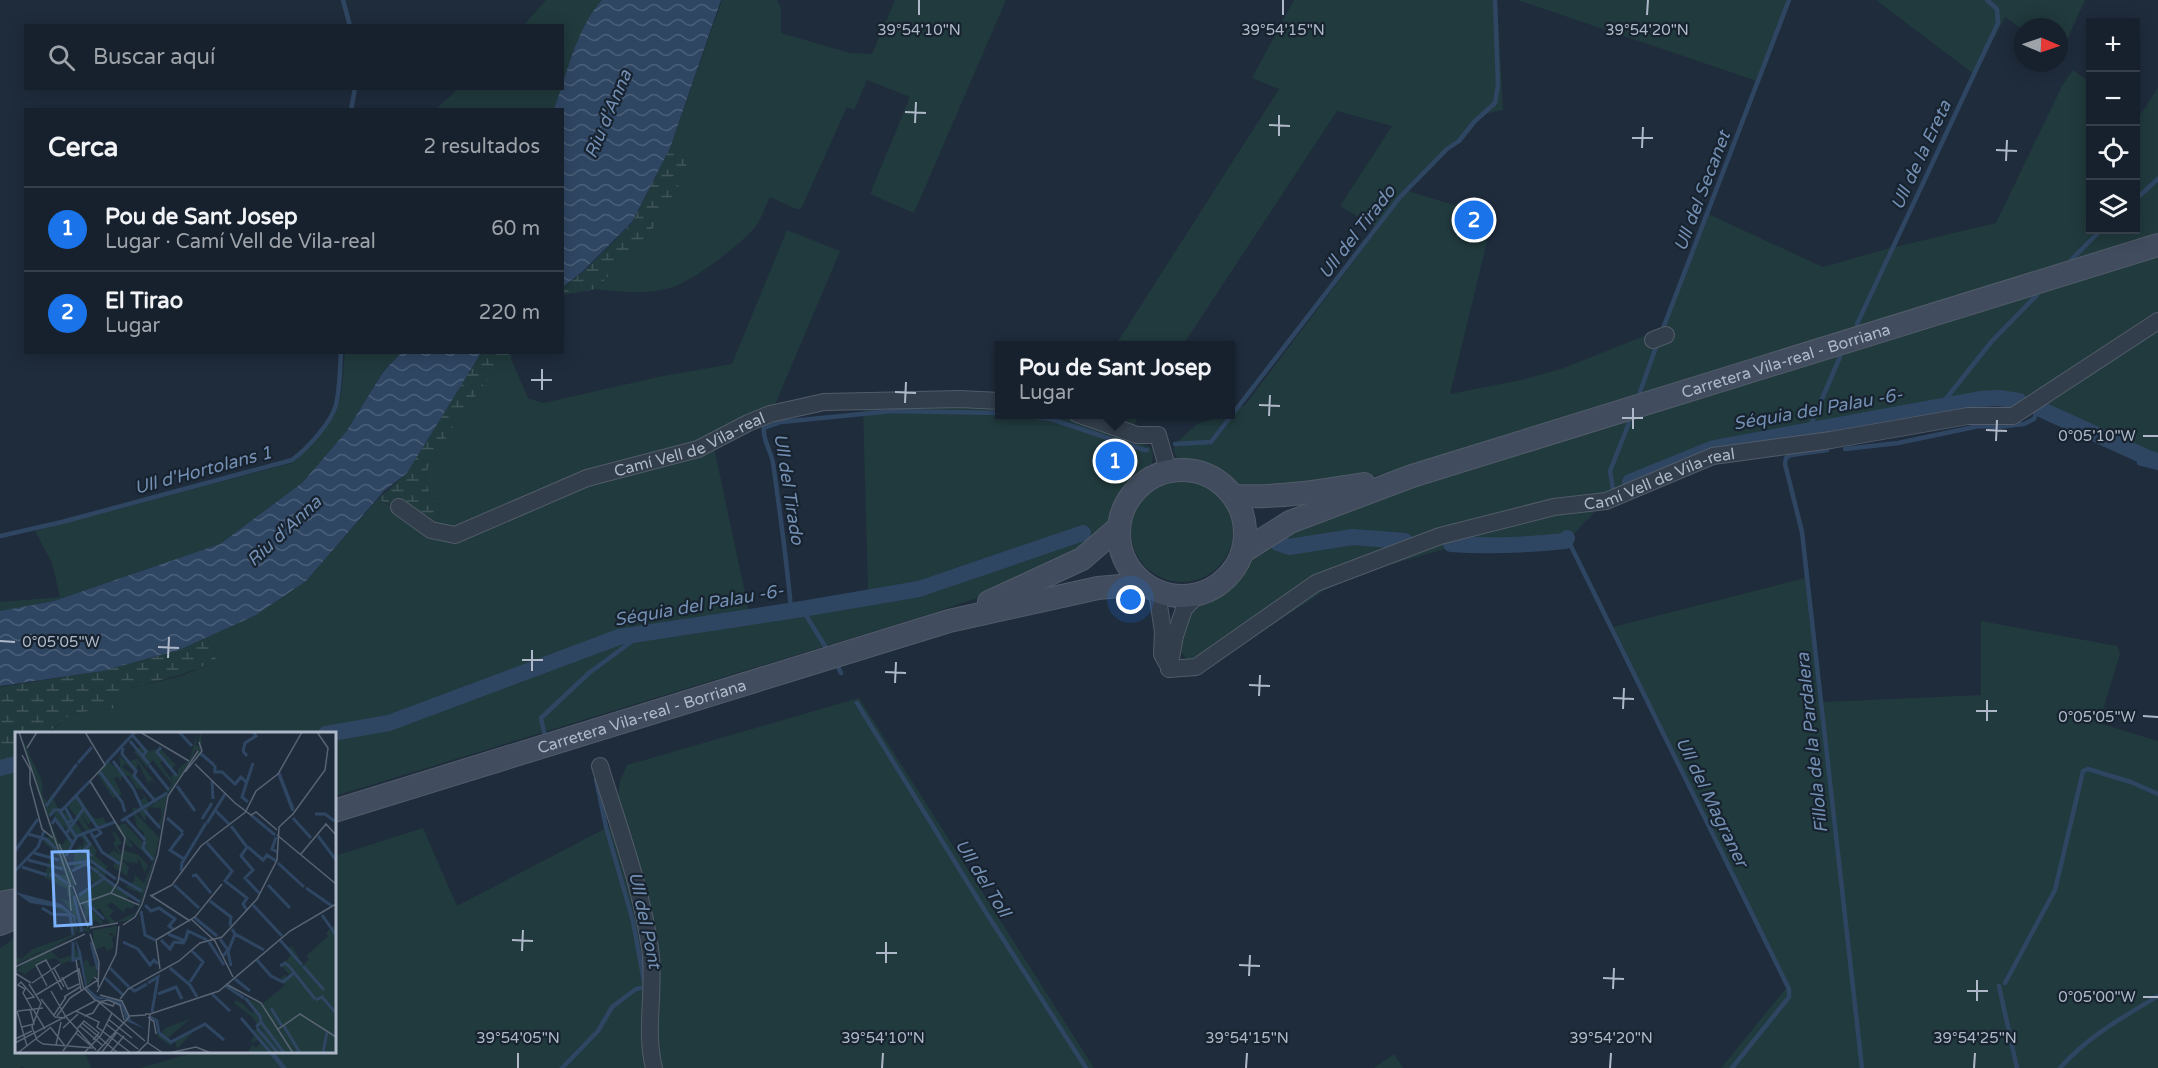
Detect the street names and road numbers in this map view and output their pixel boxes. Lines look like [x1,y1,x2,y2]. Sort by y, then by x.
street label: Carretera Vila-real - Borriana [1679,319,1893,403]
street label: Camí Vell de Vila-real [612,408,768,482]
street label: Camí Vell de Vila-real [1583,444,1736,514]
street label: Carretera Vila-real - Borriana [535,675,749,759]

